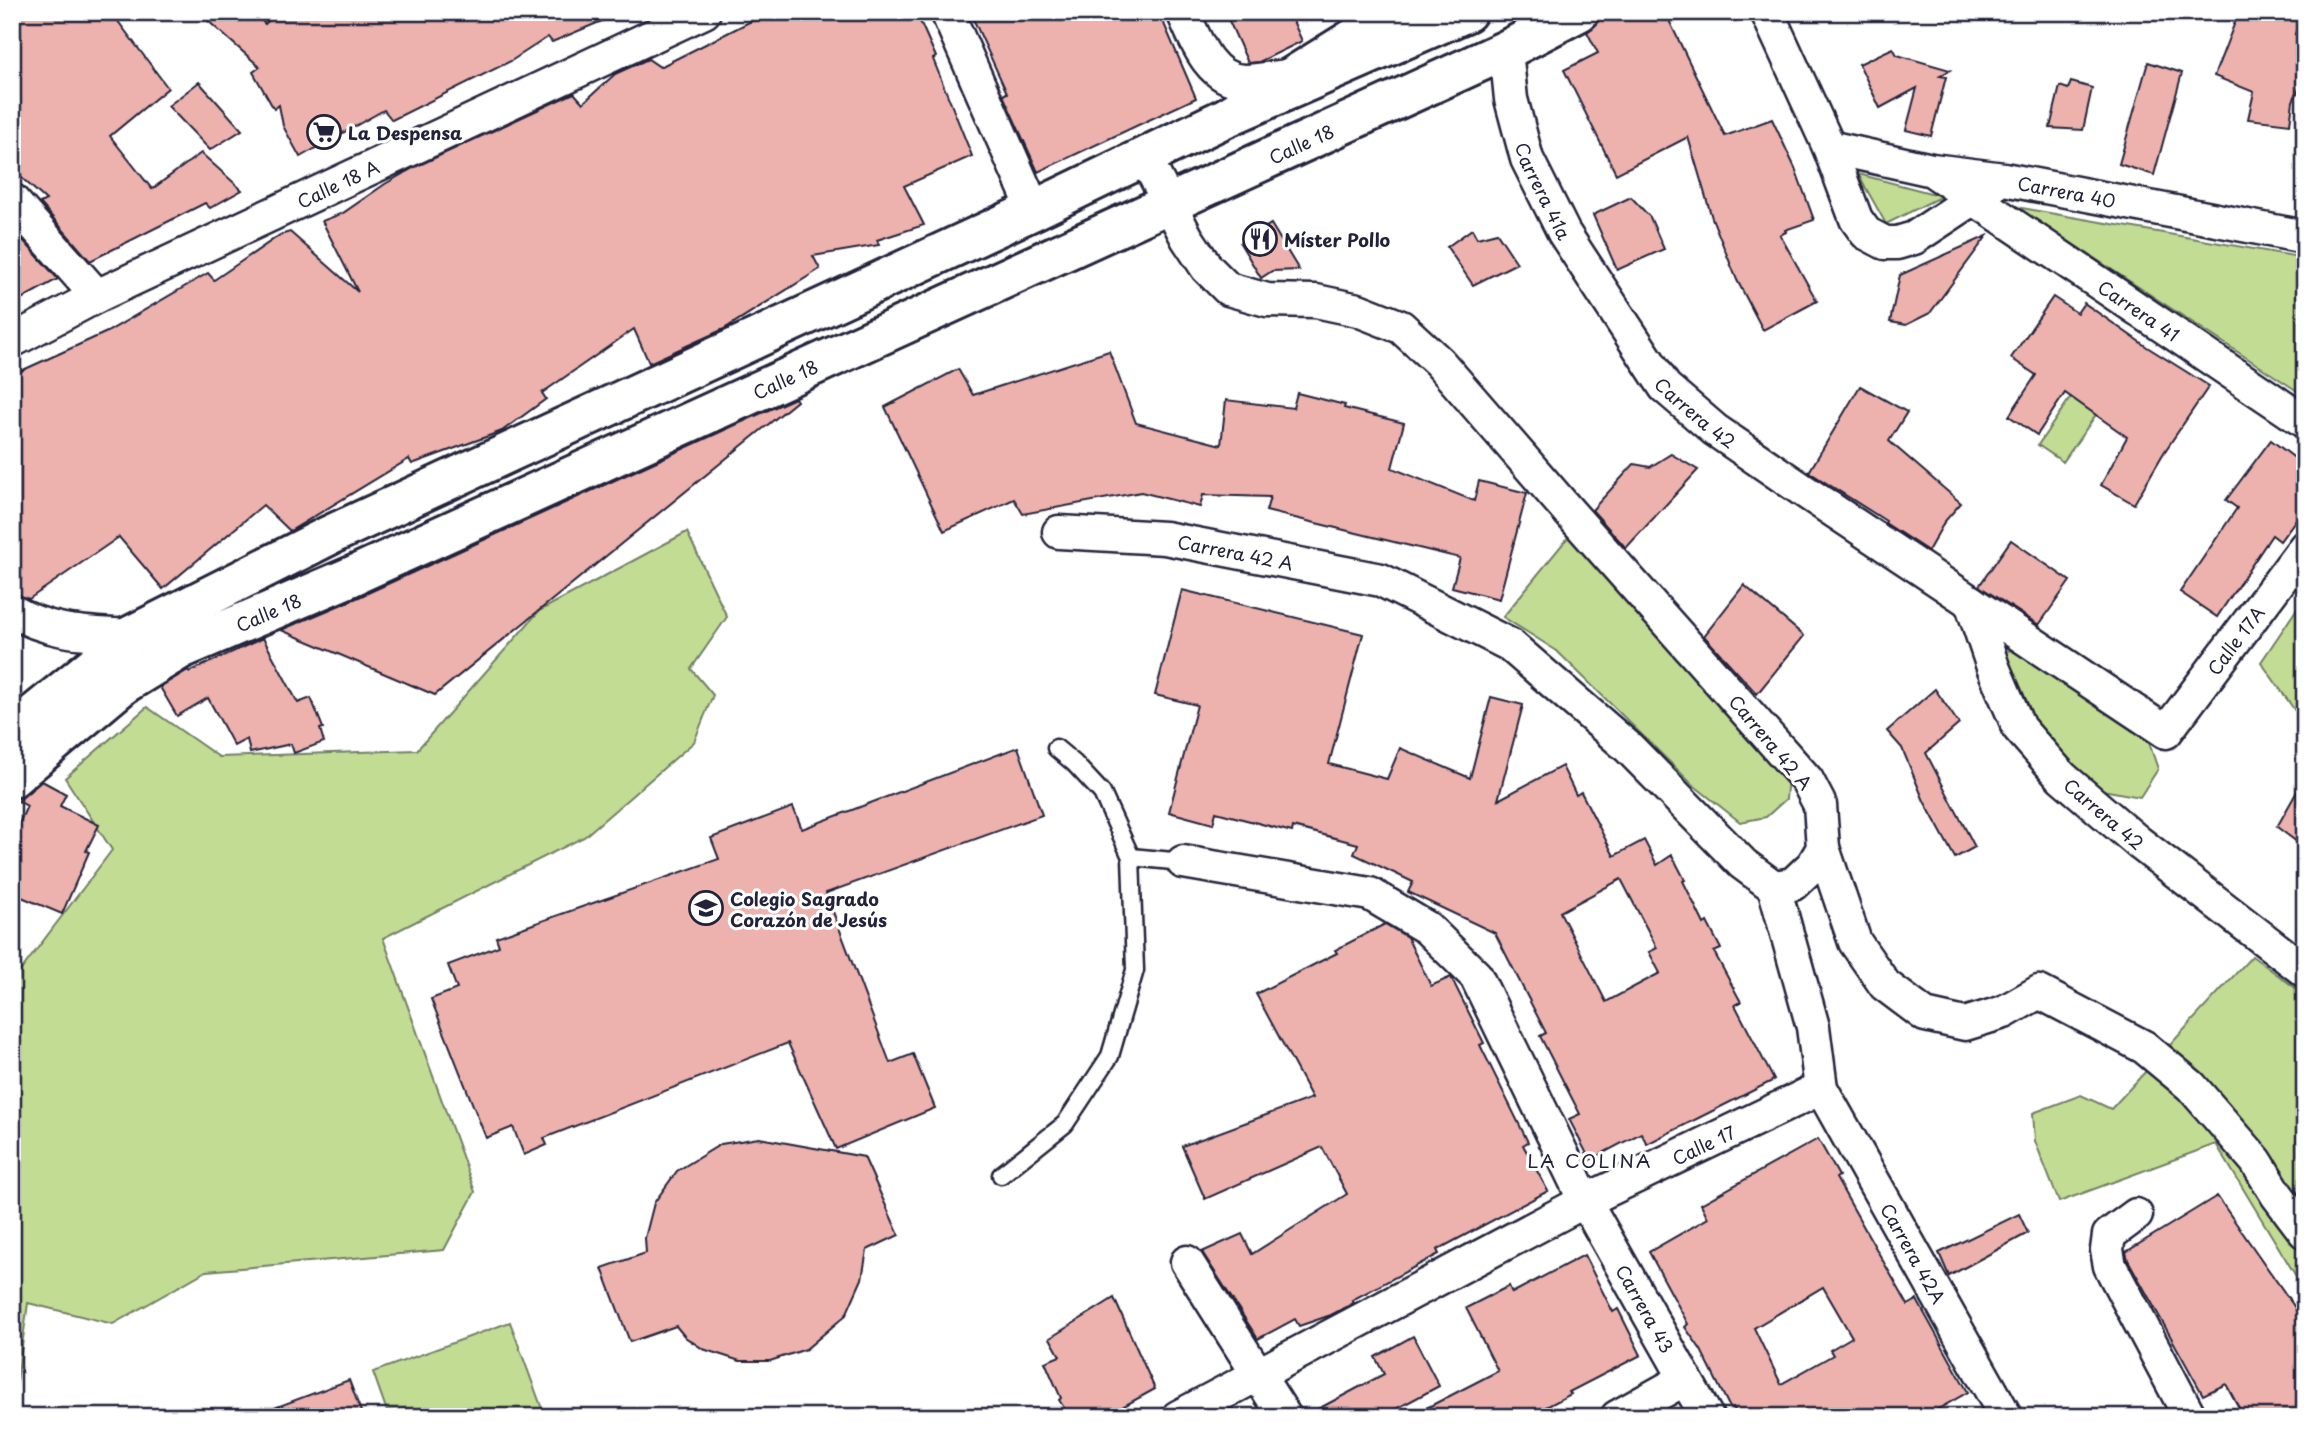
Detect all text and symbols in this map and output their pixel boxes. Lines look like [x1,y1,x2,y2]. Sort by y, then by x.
supermarket icon: La Despensa [305,113,343,151]
street label: Calle 18 [1264,117,1338,170]
place label: La Despensa [348,119,462,146]
street label: Carrera 41a [1510,139,1579,244]
street label: Calle 18 A [292,152,383,214]
street label: Carrera 40 [2015,168,2118,214]
restaurant icon: Míster Pollo [1241,220,1279,258]
place label: Míster Pollo [1284,226,1390,253]
street label: Carrera 41 [2093,273,2185,347]
street label: Calle 18 [748,352,822,405]
street label: Carrera 42 [1649,372,1742,454]
street label: Carrera 42 A [1175,527,1296,576]
street label: Calle 18 [231,586,305,638]
street label: Calle 17A [2200,600,2270,680]
street label: Carrera 42 A [1723,688,1819,796]
street label: Carrera 42 [2058,771,2151,856]
place label: Colegio Sagrado Corazón de Jesús [730,885,887,933]
school or university icon: Colegio Sagrado Corazón de Jesús [687,889,725,927]
street label: Calle 17 [1667,1117,1740,1171]
district label: LA COLINA [1527,1146,1653,1174]
street label: Carrera 42A [1875,1198,1953,1308]
street label: Carrera 43 [1610,1259,1681,1358]

